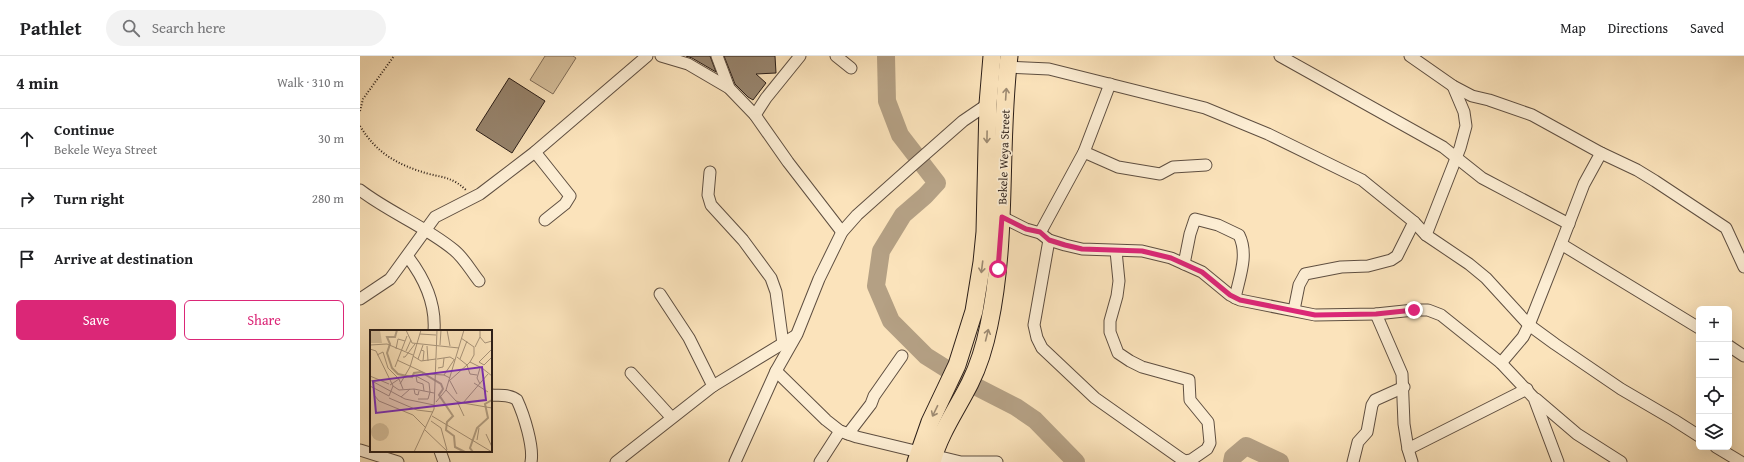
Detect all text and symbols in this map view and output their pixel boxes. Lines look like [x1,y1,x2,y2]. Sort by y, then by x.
search box [106,10,386,46]
text: Pathlet [20,14,82,42]
icon: search [120,17,142,39]
text: Search here [152,17,226,38]
text: Map [1560,18,1586,38]
text: Directions [1608,18,1668,38]
text: Saved [1690,18,1724,38]
text: 4 min [16,70,58,95]
text: Walk · 310 m [277,73,344,92]
one-way arrow [1003,88,1010,101]
street label: Bekele Weya Street [993,108,1014,205]
text: Continue [54,119,115,140]
icon: ahead [16,128,38,150]
text: 30 m [318,129,344,148]
one-way arrow [983,130,991,143]
text: Bekele Weya Street [54,140,157,159]
icon: right [16,188,38,210]
text: Turn right [54,188,125,209]
text: 280 m [312,189,344,208]
icon: arrive [16,248,38,270]
text: Arrive at destination [54,248,193,269]
one-way arrow [978,260,986,273]
route start [989,260,1007,278]
button: Save [16,300,176,340]
button: Share [184,300,344,340]
route end [1405,301,1423,319]
map controls [1696,306,1732,450]
button: + [1696,306,1732,342]
one-way arrow [983,328,991,341]
inset map [370,330,492,452]
button: − [1696,342,1732,378]
button: locate [1696,378,1732,414]
one-way arrow [931,405,938,417]
button: layers [1696,414,1732,450]

